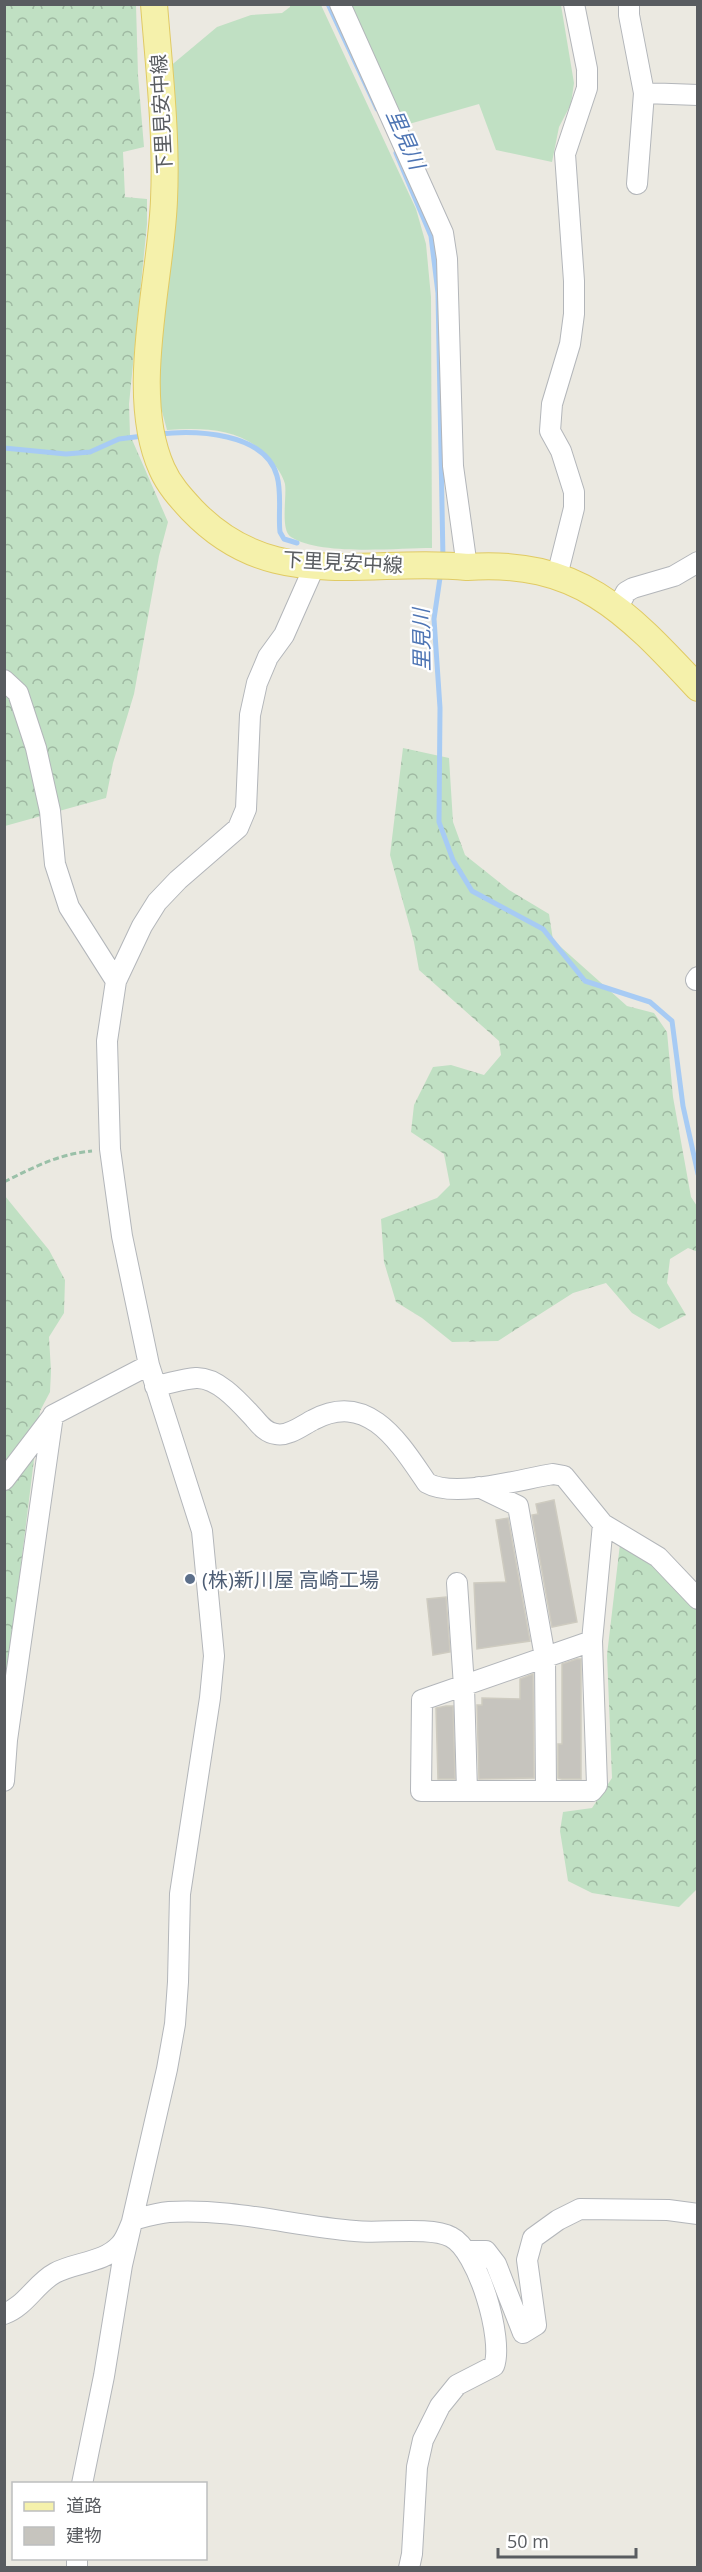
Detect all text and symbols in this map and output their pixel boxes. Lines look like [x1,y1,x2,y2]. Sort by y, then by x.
street label: 下里見安中線 [144,53,178,175]
water label: 里見川 [380,105,432,175]
street label: 下里見安中線 [282,545,404,579]
water label: 里見川 [406,606,436,672]
place label: (株)新川屋 高崎工場 [202,1566,379,1593]
marker: (株)新川屋 高崎工場 [183,1572,197,1586]
legend [12,2482,207,2560]
text: 道路 [66,2493,102,2517]
scale bar [498,2521,636,2559]
text: 建物 [66,2523,102,2547]
text: 50 m [507,2529,549,2553]

